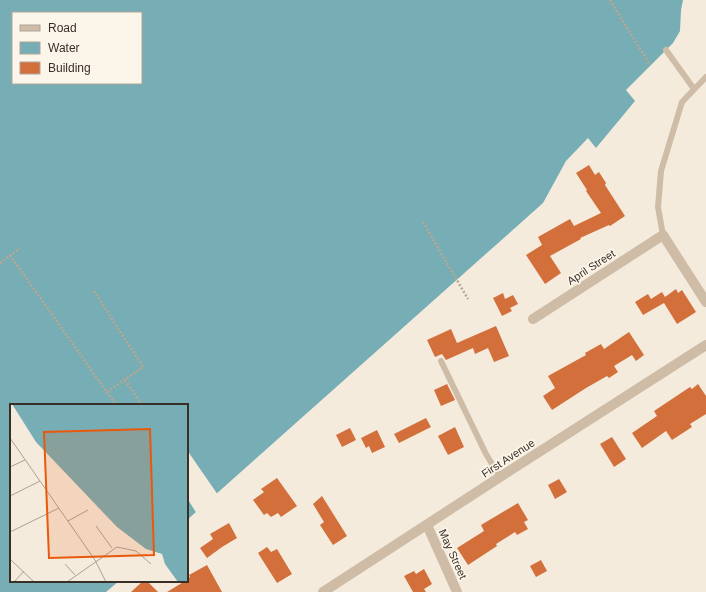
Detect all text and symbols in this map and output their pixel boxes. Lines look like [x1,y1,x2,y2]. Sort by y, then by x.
legend [12,12,142,84]
text: Road [48,21,77,35]
text: Water [48,41,80,55]
text: Building [48,61,91,75]
street label: April Street [565,247,617,287]
inset map [10,404,188,582]
street label: First Avenue [479,436,537,480]
street label: May Street [437,527,469,581]

